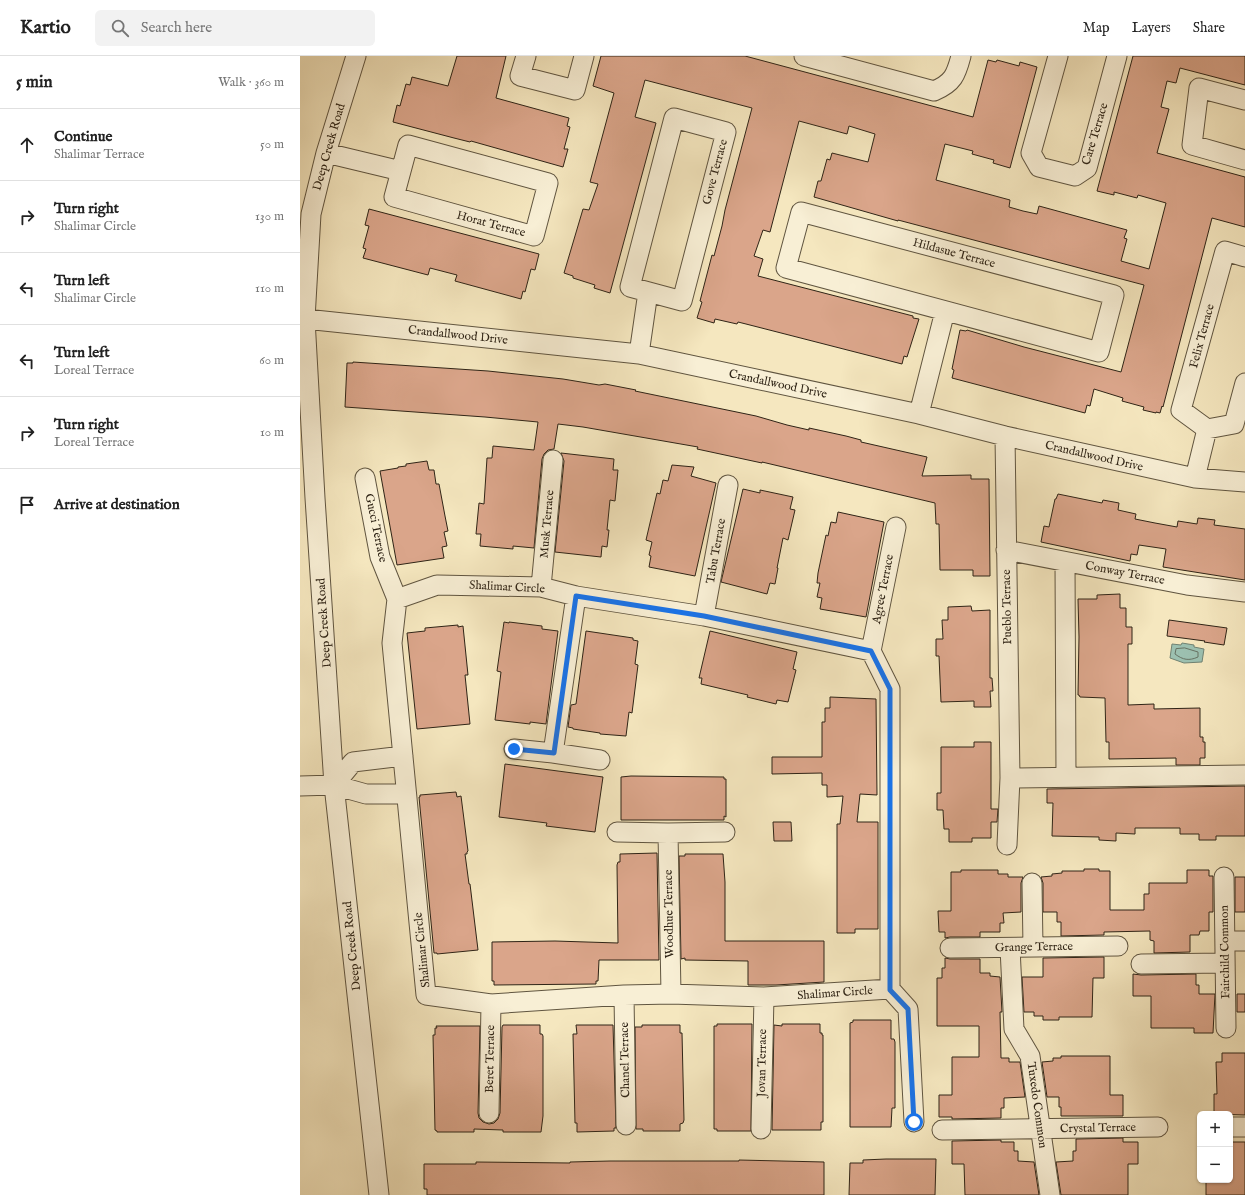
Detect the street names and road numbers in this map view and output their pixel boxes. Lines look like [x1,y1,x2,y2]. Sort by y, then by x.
street label: Deep Creek Road [309,101,350,193]
street label: Care Terrace [1078,101,1112,167]
street label: Gove Terrace [699,137,731,206]
street label: Horat Terrace [455,208,528,241]
street label: Hildasue Terrace [911,235,997,271]
street label: Felix Terrace [1186,302,1218,370]
street label: Crandallwood Drive [407,322,509,348]
street label: Crandallwood Drive [727,366,829,402]
street label: Crandallwood Drive [1044,437,1145,475]
street label: Musk Terrace [537,489,557,559]
street label: Gucci Terrace [361,492,391,564]
street label: Tabu Terrace [703,517,729,585]
street label: Agree Terrace [869,552,897,626]
street label: Conway Terrace [1084,558,1166,588]
street label: Pueblo Terrace [999,569,1015,645]
street label: Deep Creek Road [313,577,336,668]
street label: Shalimar Circle [469,578,546,596]
street label: Woodhue Terrace [661,869,677,958]
street label: Deep Creek Road [340,900,365,991]
street label: Fairchild Common [1217,904,1233,999]
street label: Shalimar Circle [411,911,433,988]
street label: Grange Terrace [995,939,1074,955]
street label: Shalimar Circle [797,983,874,1003]
street label: Chanel Terrace [617,1021,633,1098]
street label: Beret Terrace [482,1024,498,1093]
street label: Jovan Terrace [754,1028,771,1099]
street label: Tuxedo Common [1024,1061,1051,1150]
street label: Crystal Terrace [1060,1120,1137,1136]

